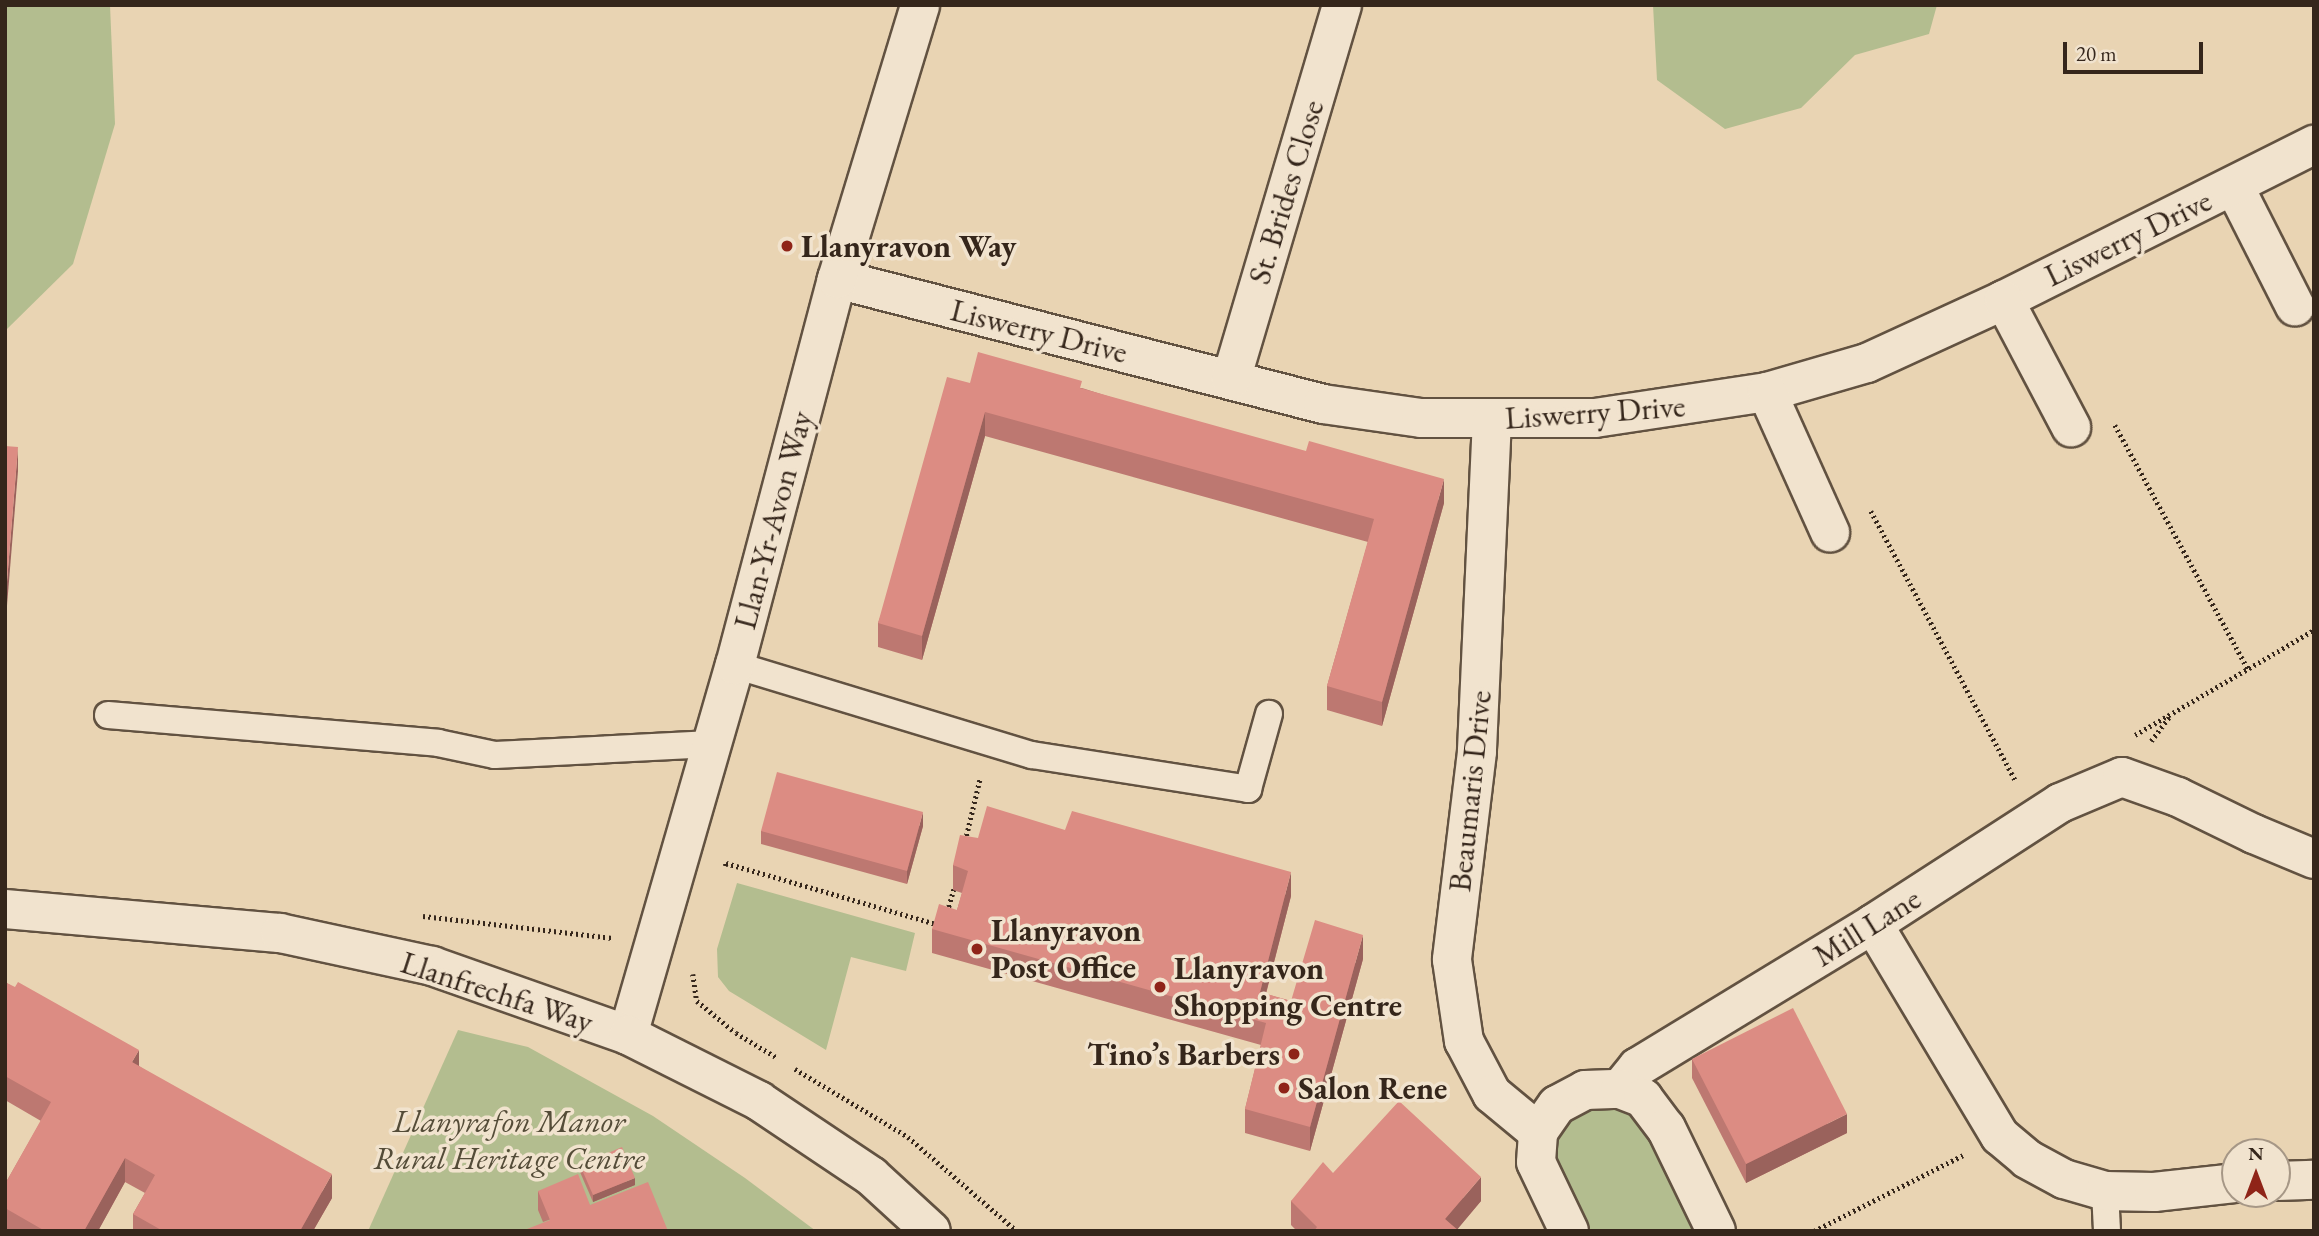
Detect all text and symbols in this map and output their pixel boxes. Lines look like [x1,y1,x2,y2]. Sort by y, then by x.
scale bar [2067,28,2207,72]
text: 20 m [2076,40,2117,67]
street label: St. Brides Close [1240,95,1332,289]
street label: Liswerry Drive [2038,181,2218,295]
place label: Llanyravon Way [801,227,1016,265]
marker: Llanyravon Way [779,238,795,254]
street label: Liswerry Drive [947,291,1131,371]
street label: Liswerry Drive [1504,387,1686,437]
street label: Llan-Yr-Avon Way [725,407,821,633]
street label: Beaumaris Drive [1440,688,1500,894]
street label: Mill Lane [1806,879,1928,975]
place label: Llanyravon Post Office [991,912,1141,987]
marker: Llanyravon Post Office [969,941,985,957]
street label: Llanfrechfa Way [396,943,598,1041]
place label: Llanyravon Shopping Centre [1174,950,1402,1025]
marker: Llanyravon Shopping Centre [1152,979,1168,995]
place label: Tino’s Barbers [1087,1035,1280,1073]
marker: Tino’s Barbers [1286,1046,1302,1062]
place label: Salon Rene [1298,1069,1447,1107]
marker: Salon Rene [1276,1080,1292,1096]
park label: Llanyrafon Manor Rural Heritage Centre [373,1103,645,1178]
north arrow [2221,1138,2291,1208]
text: N [2248,1141,2264,1166]

